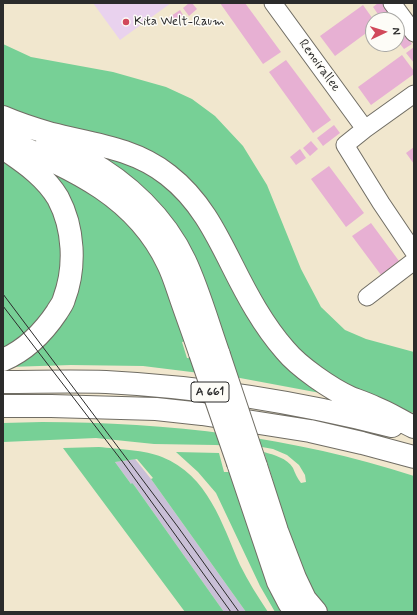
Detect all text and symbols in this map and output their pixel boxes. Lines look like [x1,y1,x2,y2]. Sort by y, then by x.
north arrow [365,12,405,52]
place label: Kita Welt-Raum [134,14,225,30]
marker: Kita Welt-Raum [121,17,131,27]
text: N [389,27,403,35]
street label: Renoirallee [295,37,343,95]
road number: A 661 [191,382,229,402]

